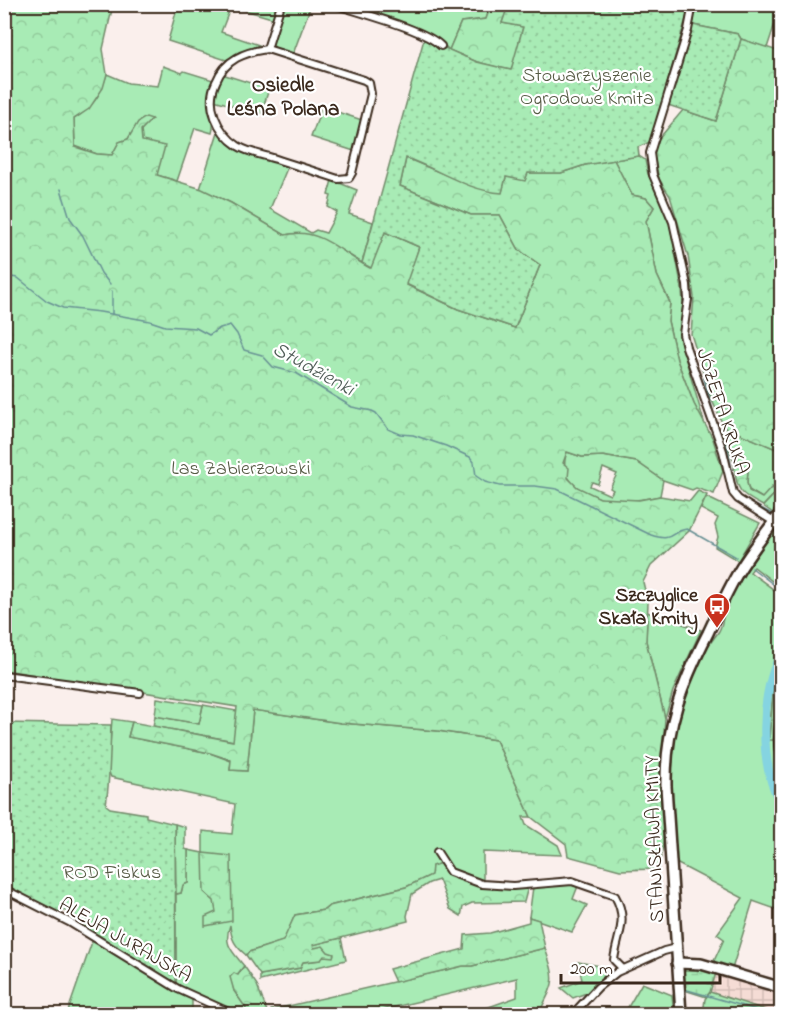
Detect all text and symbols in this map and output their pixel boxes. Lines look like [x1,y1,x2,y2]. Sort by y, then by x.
park label: Stowarzyszenie Ogrodowe Kmita [520,62,654,115]
district label: Osiedle Leśna Polana [227,71,339,125]
water label: Studzienki [267,335,361,406]
street label: JÓZEFA KRUKA [688,345,756,479]
park label: Las Zabierzowski [171,455,311,484]
place label: Szczyglice Skała Kmity [599,582,699,635]
bus stop icon: Szczyglice Skała Kmity [702,591,732,629]
street label: STANISŁAWA KMITY [638,755,673,923]
park label: ROD Fiskus [63,859,161,888]
street label: ALEJA JURAJSKA [53,891,197,991]
scale bar [561,947,720,985]
text: 200 m [570,957,613,983]

